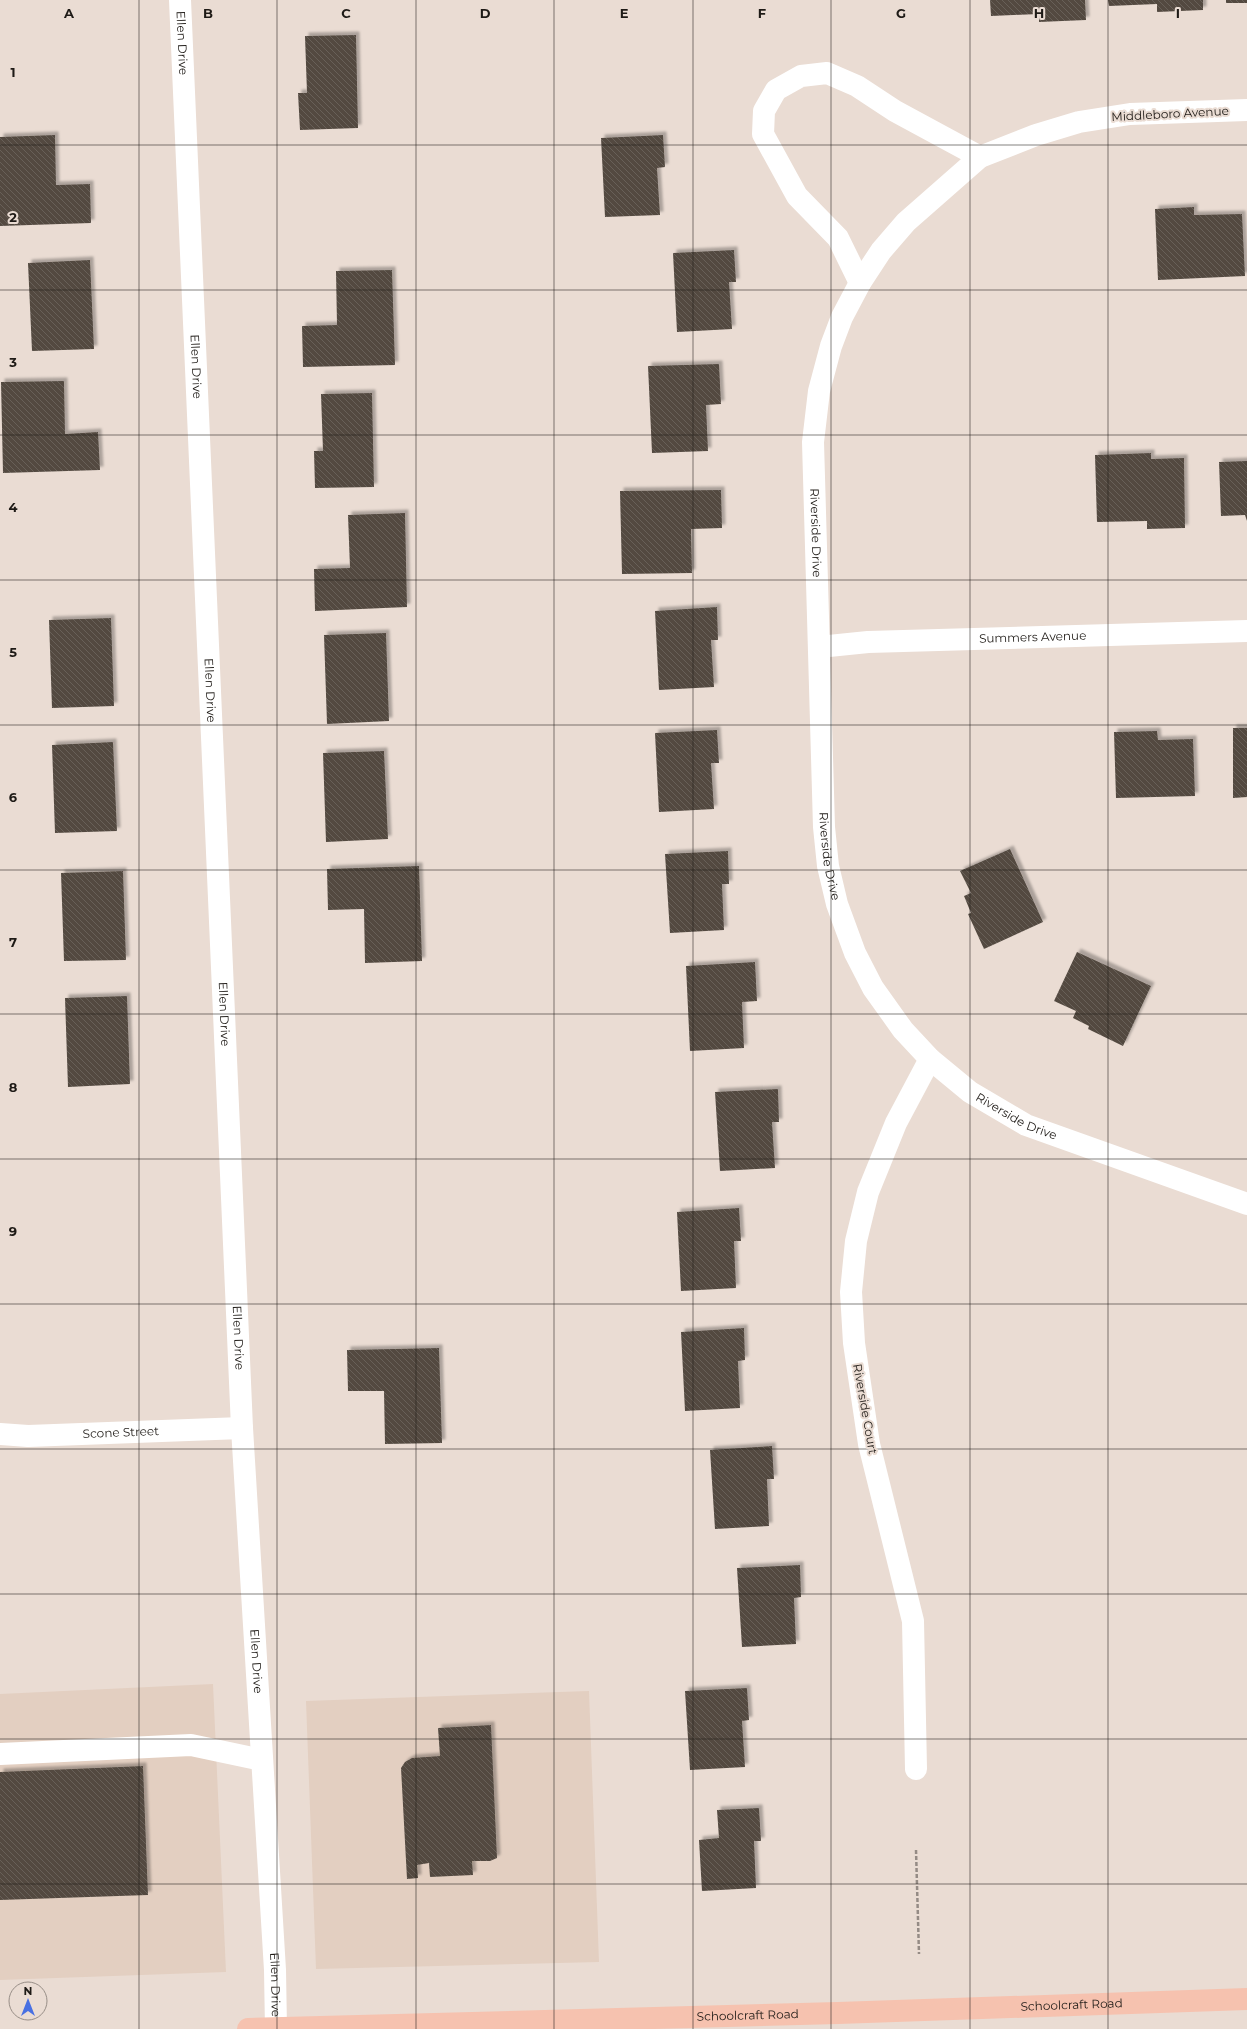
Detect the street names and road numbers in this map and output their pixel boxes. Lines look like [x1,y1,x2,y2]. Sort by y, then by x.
street label: Ellen Drive [173,10,191,75]
street label: Middleboro Avenue [1111,103,1229,124]
street label: Ellen Drive [188,334,205,399]
street label: Riverside Drive [807,488,825,578]
street label: Summers Avenue [979,628,1087,646]
street label: Ellen Drive [202,658,219,723]
street label: Riverside Drive [817,812,844,902]
street label: Ellen Drive [216,981,233,1047]
street label: Riverside Drive [973,1089,1059,1142]
street label: Ellen Drive [230,1305,247,1370]
street label: Riverside Court [850,1363,881,1455]
street label: Scone Street [82,1423,159,1441]
street label: Ellen Drive [247,1629,266,1694]
street label: Ellen Drive [267,1952,284,2017]
street label: Schoolcraft Road [1020,1995,1123,2014]
street label: Schoolcraft Road [697,2006,799,2024]

